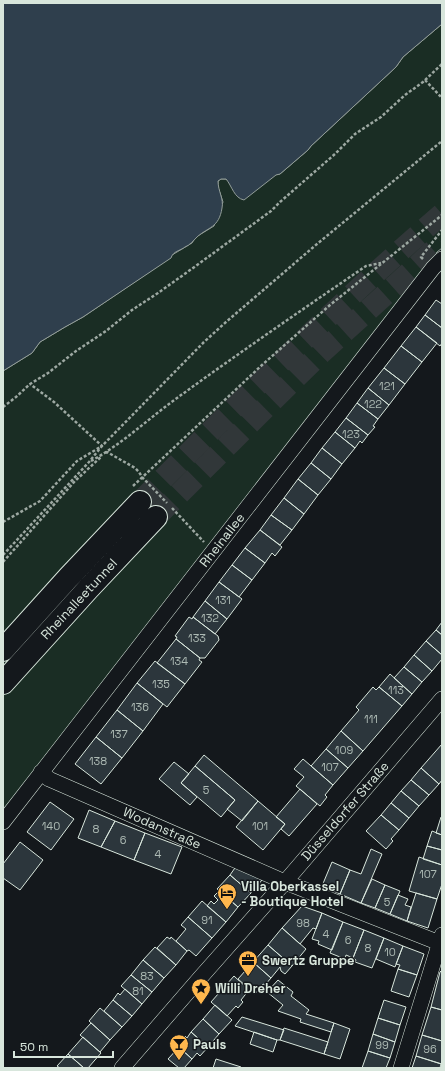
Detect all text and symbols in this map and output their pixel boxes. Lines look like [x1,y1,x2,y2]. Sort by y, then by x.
house number: 121 [379,379,395,393]
house number: 122 [364,397,382,411]
house number: 123 [342,427,360,441]
street label: Rheinallee [196,509,248,571]
street label: Rheinalleetunnel [37,555,121,643]
house number: 131 [215,593,231,607]
house number: 132 [201,611,219,625]
house number: 133 [188,631,206,645]
house number: 134 [170,654,188,668]
house number: 135 [152,677,170,691]
house number: 113 [388,683,404,697]
house number: 136 [131,700,149,714]
house number: 111 [364,712,378,726]
house number: 137 [110,727,128,741]
house number: 109 [335,743,353,757]
house number: 138 [89,754,107,768]
street label: Düsseldorfer Straße [297,758,393,864]
house number: 107 [321,760,339,774]
house number: 5 [203,783,210,797]
street label: Wodanstraße [120,803,204,853]
house number: 140 [42,819,60,833]
house number: 101 [252,819,268,833]
house number: 8 [93,822,100,836]
house number: 6 [120,833,127,847]
house number: 4 [155,847,162,861]
house number: 107 [419,867,437,881]
place label: Villa Oberkassel - Boutique Hotel [241,878,344,910]
hotel icon: Villa Oberkassel - Boutique Hotel [216,882,238,910]
house number: 5 [384,895,391,909]
house number: 91 [201,913,213,927]
house number: 98 [296,916,310,930]
house number: 4 [323,927,330,941]
house number: 6 [345,933,352,947]
house number: 8 [365,941,372,955]
house number: 10 [384,945,396,959]
office icon: Swertz Gruppe [237,949,259,977]
place label: Swertz Gruppe [262,952,355,969]
house number: 83 [140,969,154,983]
place icon: Willi Dreher [190,977,212,1005]
place label: Willi Dreher [215,980,286,997]
house number: 81 [132,984,144,998]
scale bar [14,1033,113,1059]
bar icon: Pauls [168,1033,190,1061]
place label: Pauls [193,1036,227,1053]
house number: 99 [375,1038,389,1052]
text: 50 m [20,1039,48,1055]
house number: 96 [423,1042,437,1056]

